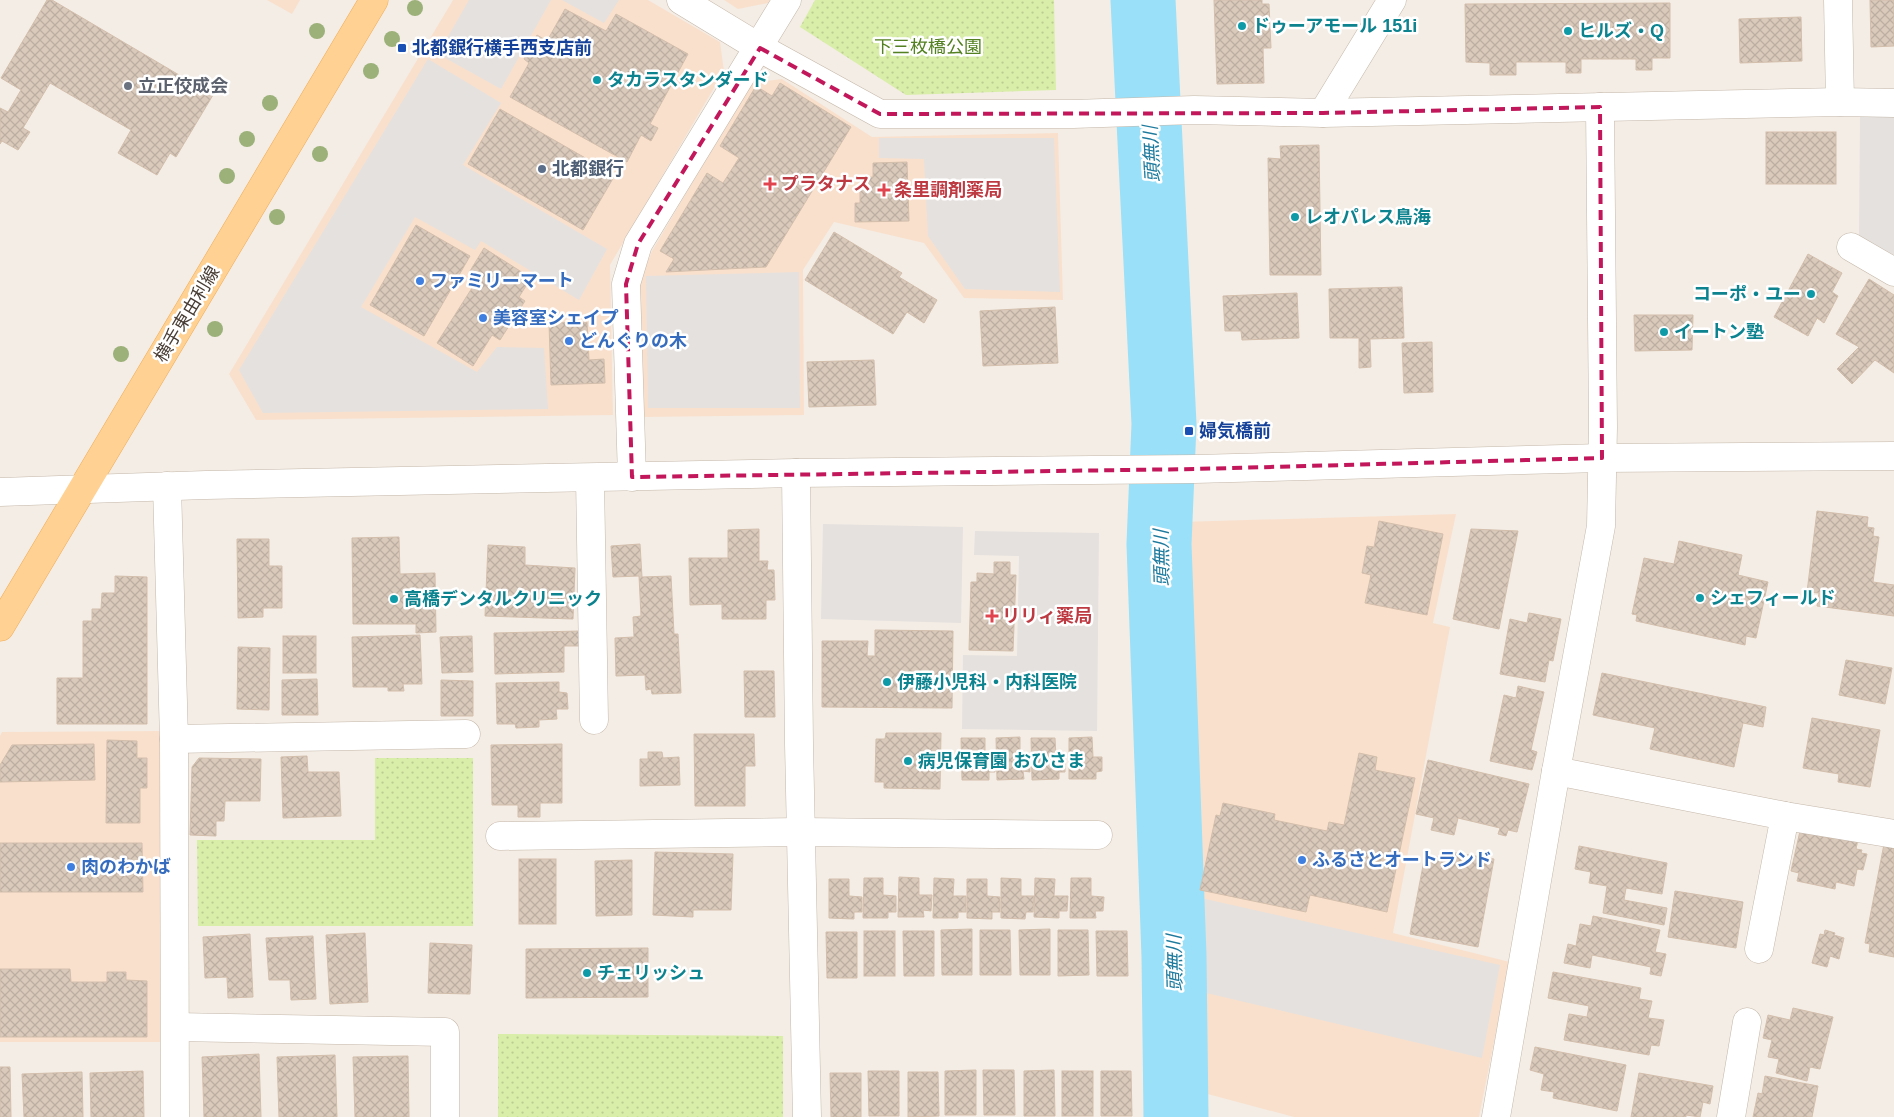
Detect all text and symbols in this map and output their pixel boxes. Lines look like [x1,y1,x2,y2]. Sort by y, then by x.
place label: ドゥーアモール 151i [1252,16,1417,36]
marker: ドゥーアモール 151i [1236,20,1248,32]
place label: ヒルズ・Q [1578,21,1664,41]
marker: ヒルズ・Q [1562,25,1574,37]
place label: 北都銀行横手西支店前 [412,37,592,58]
park label: 下三枚橋公園 [874,37,982,57]
marker: 北都銀行横手西支店前 [396,42,408,54]
place label: タカラスタンダード [607,70,769,90]
marker: タカラスタンダード [591,74,603,86]
place label: 立正佼成会 [138,76,228,96]
marker: 立正佼成会 [122,80,134,92]
water label: 頭無川 [1139,123,1163,183]
place label: 北都銀行 [552,158,624,179]
marker: 北都銀行 [536,163,548,175]
place label: プラタナス [781,174,871,194]
marker: プラタナス [763,177,777,191]
place label: 条里調剤薬局 [894,180,1002,200]
marker: 条里調剤薬局 [878,184,890,196]
place label: レオパレス鳥海 [1305,207,1431,227]
marker: レオパレス鳥海 [1289,211,1301,223]
street label: 横手東由利線 [151,263,223,365]
place label: ファミリーマート [430,271,574,291]
marker: ファミリーマート [414,275,426,287]
place label: コーポ・ユー [1693,284,1801,304]
marker: コーポ・ユー [1805,288,1817,300]
place label: 美容室シェイプ [493,308,619,328]
marker: 美容室シェイプ [477,312,489,324]
place label: イートン塾 [1674,322,1764,342]
marker: イートン塾 [1658,326,1670,338]
place label: どんぐりの木 [579,331,687,351]
marker: どんぐりの木 [563,335,575,347]
place label: 婦気橋前 [1199,421,1271,441]
marker: 婦気橋前 [1183,425,1195,437]
water label: 頭無川 [1150,527,1172,587]
place label: シェフィールド [1710,588,1836,608]
place label: 高橋デンタルクリニック [404,589,602,609]
marker: シェフィールド [1694,592,1706,604]
marker: 高橋デンタルクリニック [388,593,400,605]
place label: リリィ薬局 [1002,606,1092,626]
marker: リリィ薬局 [986,610,998,622]
place label: 伊藤小児科・内科医院 [897,672,1077,692]
marker: 伊藤小児科・内科医院 [881,676,893,688]
place label: 病児保育園 おひさま [918,751,1085,771]
marker: 病児保育園 おひさま [902,755,914,767]
place label: ふるさとオートランド [1312,850,1492,870]
marker: ふるさとオートランド [1296,854,1308,866]
place label: 肉のわかば [81,857,171,877]
marker: 肉のわかば [65,861,77,873]
water label: 頭無川 [1163,932,1185,992]
place label: チェリッシュ [597,963,705,983]
marker: チェリッシュ [581,967,593,979]

